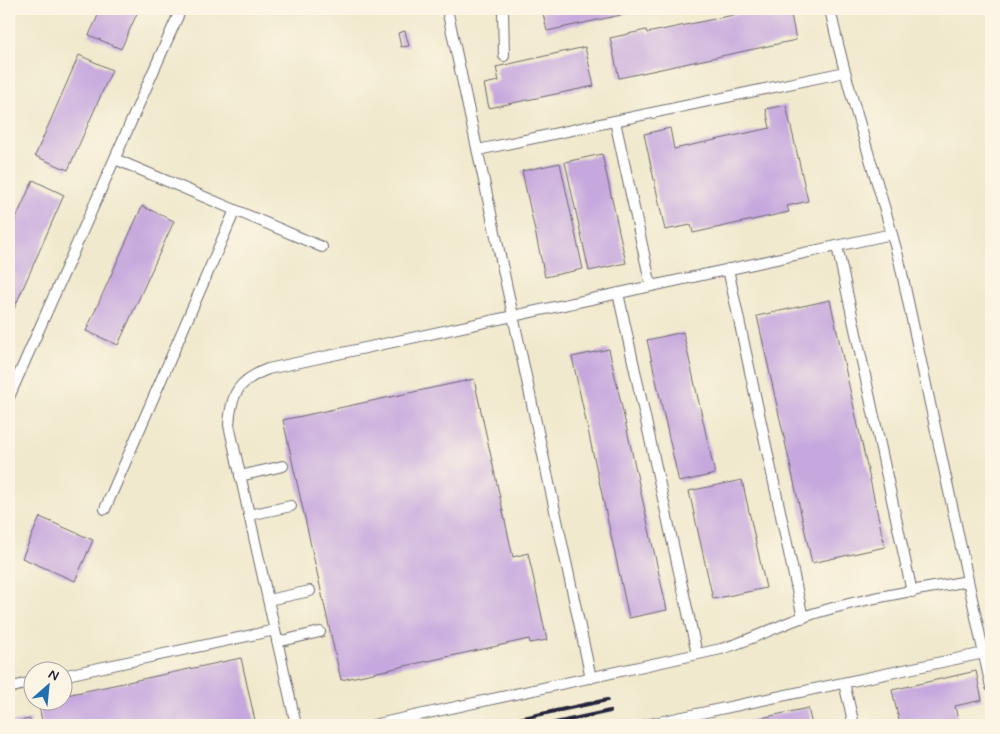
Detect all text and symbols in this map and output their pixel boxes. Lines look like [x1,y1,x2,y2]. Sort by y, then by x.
north arrow [22,662,72,712]
text: N [45,665,62,685]

